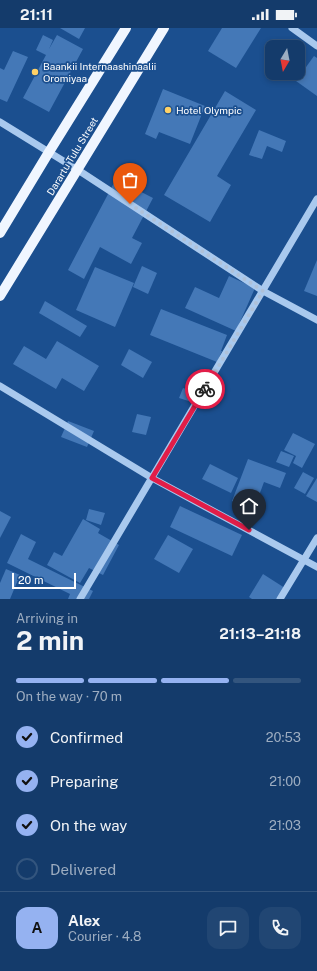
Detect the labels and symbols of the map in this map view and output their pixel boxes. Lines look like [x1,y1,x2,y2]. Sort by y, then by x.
north arrow [265,40,305,80]
place label: Baankii Internaashinaalii Oromiyaa [43,60,156,84]
marker: Baankii Internaashinaalii Oromiyaa [30,67,40,77]
place label: Hotel Olympic [176,104,242,116]
marker: Hotel Olympic [163,105,173,115]
street label: Darartu Tulu Street [44,115,100,197]
pin [113,163,147,204]
courier [185,369,225,409]
pin [232,489,266,530]
scale bar [12,571,76,590]

